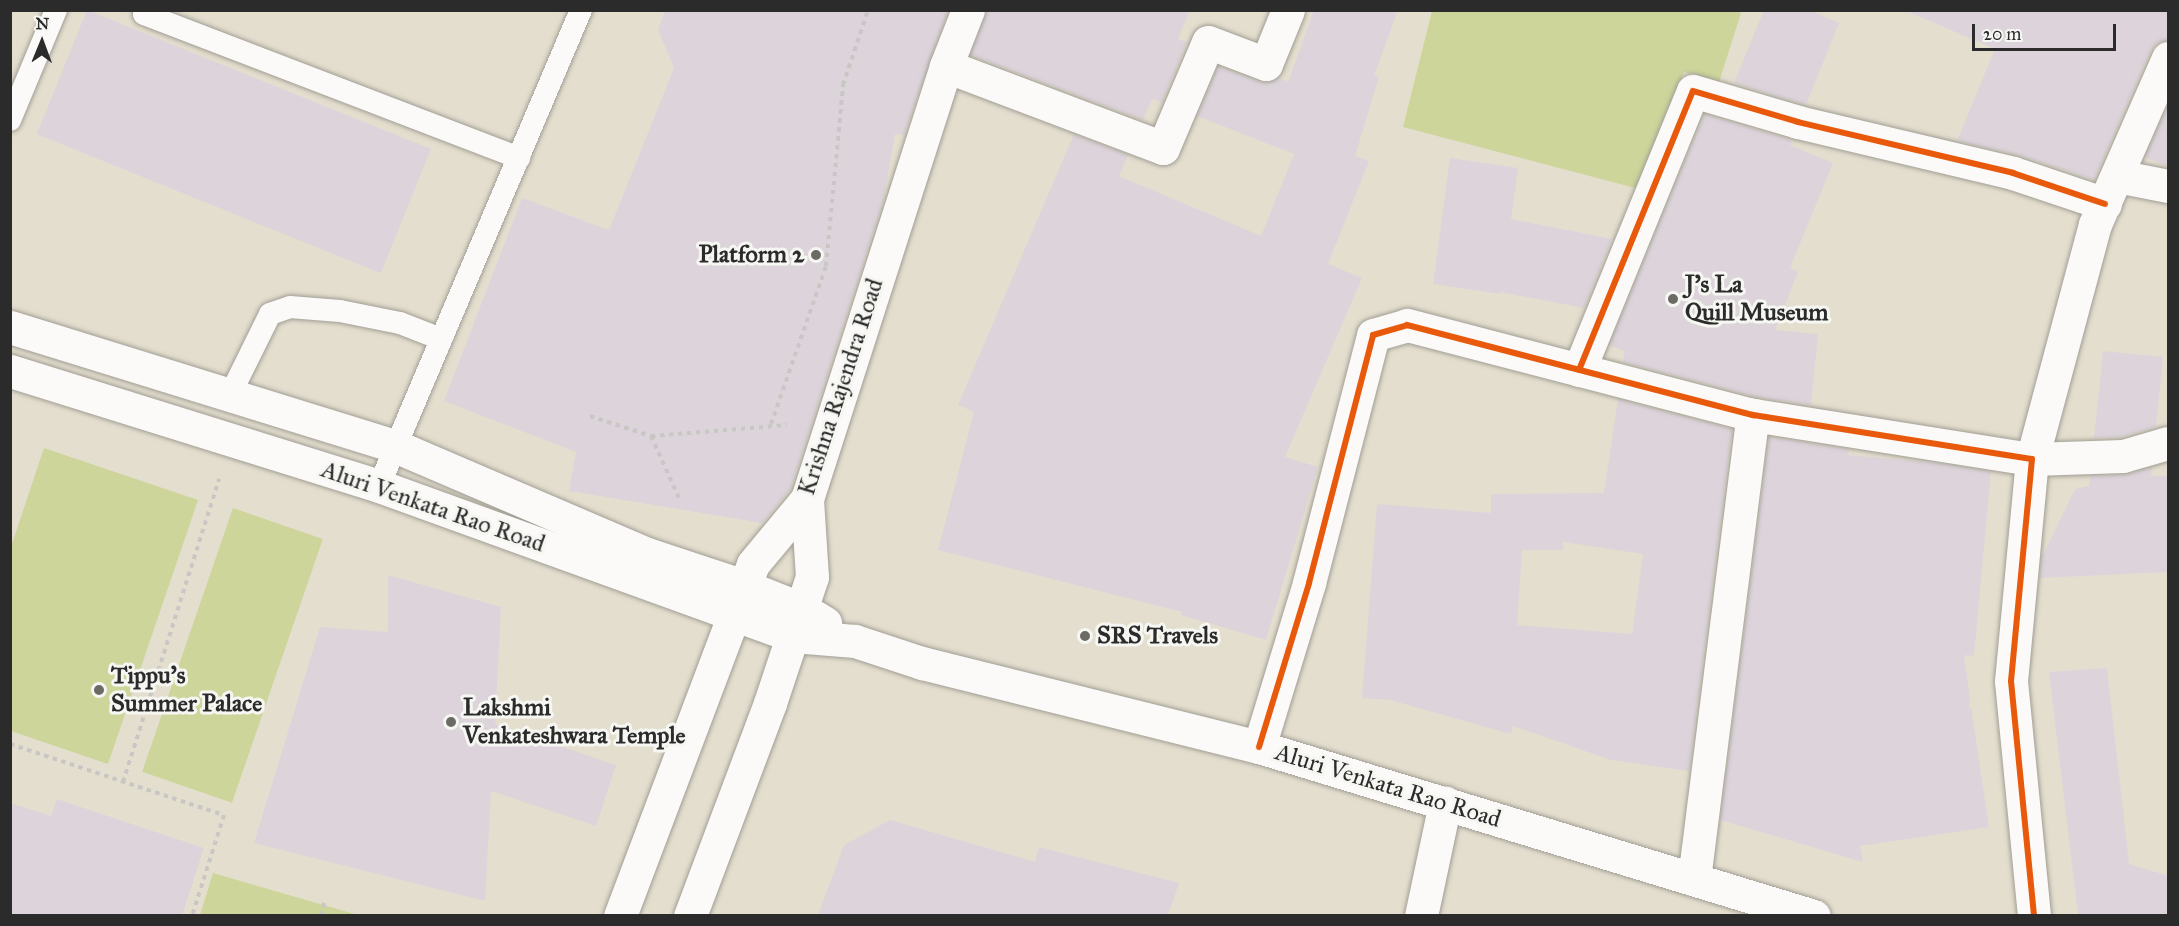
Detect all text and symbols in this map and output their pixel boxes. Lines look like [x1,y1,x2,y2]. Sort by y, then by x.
north arrow [12,12,72,72]
scale bar [1975,12,2119,50]
text: N [35,14,49,33]
text: 20 m [1983,23,2021,45]
place label: Platform 2 [699,241,804,269]
marker: Platform 2 [809,248,823,262]
place label: J's La Quill Museum [1685,271,1828,327]
street label: Krishna Rajendra Road [792,275,890,499]
marker: J's La Quill Museum [1666,292,1680,306]
street label: Aluri Venkata Rao Road [317,455,549,559]
place label: SRS Travels [1097,622,1218,650]
marker: SRS Travels [1078,629,1092,643]
place label: Tippu's Summer Palace [111,662,262,718]
marker: Tippu's Summer Palace [92,683,106,697]
place label: Lakshmi Venkateshwara Temple [463,694,686,750]
marker: Lakshmi Venkateshwara Temple [444,715,458,729]
street label: Aluri Venkata Rao Road [1272,738,1504,834]

